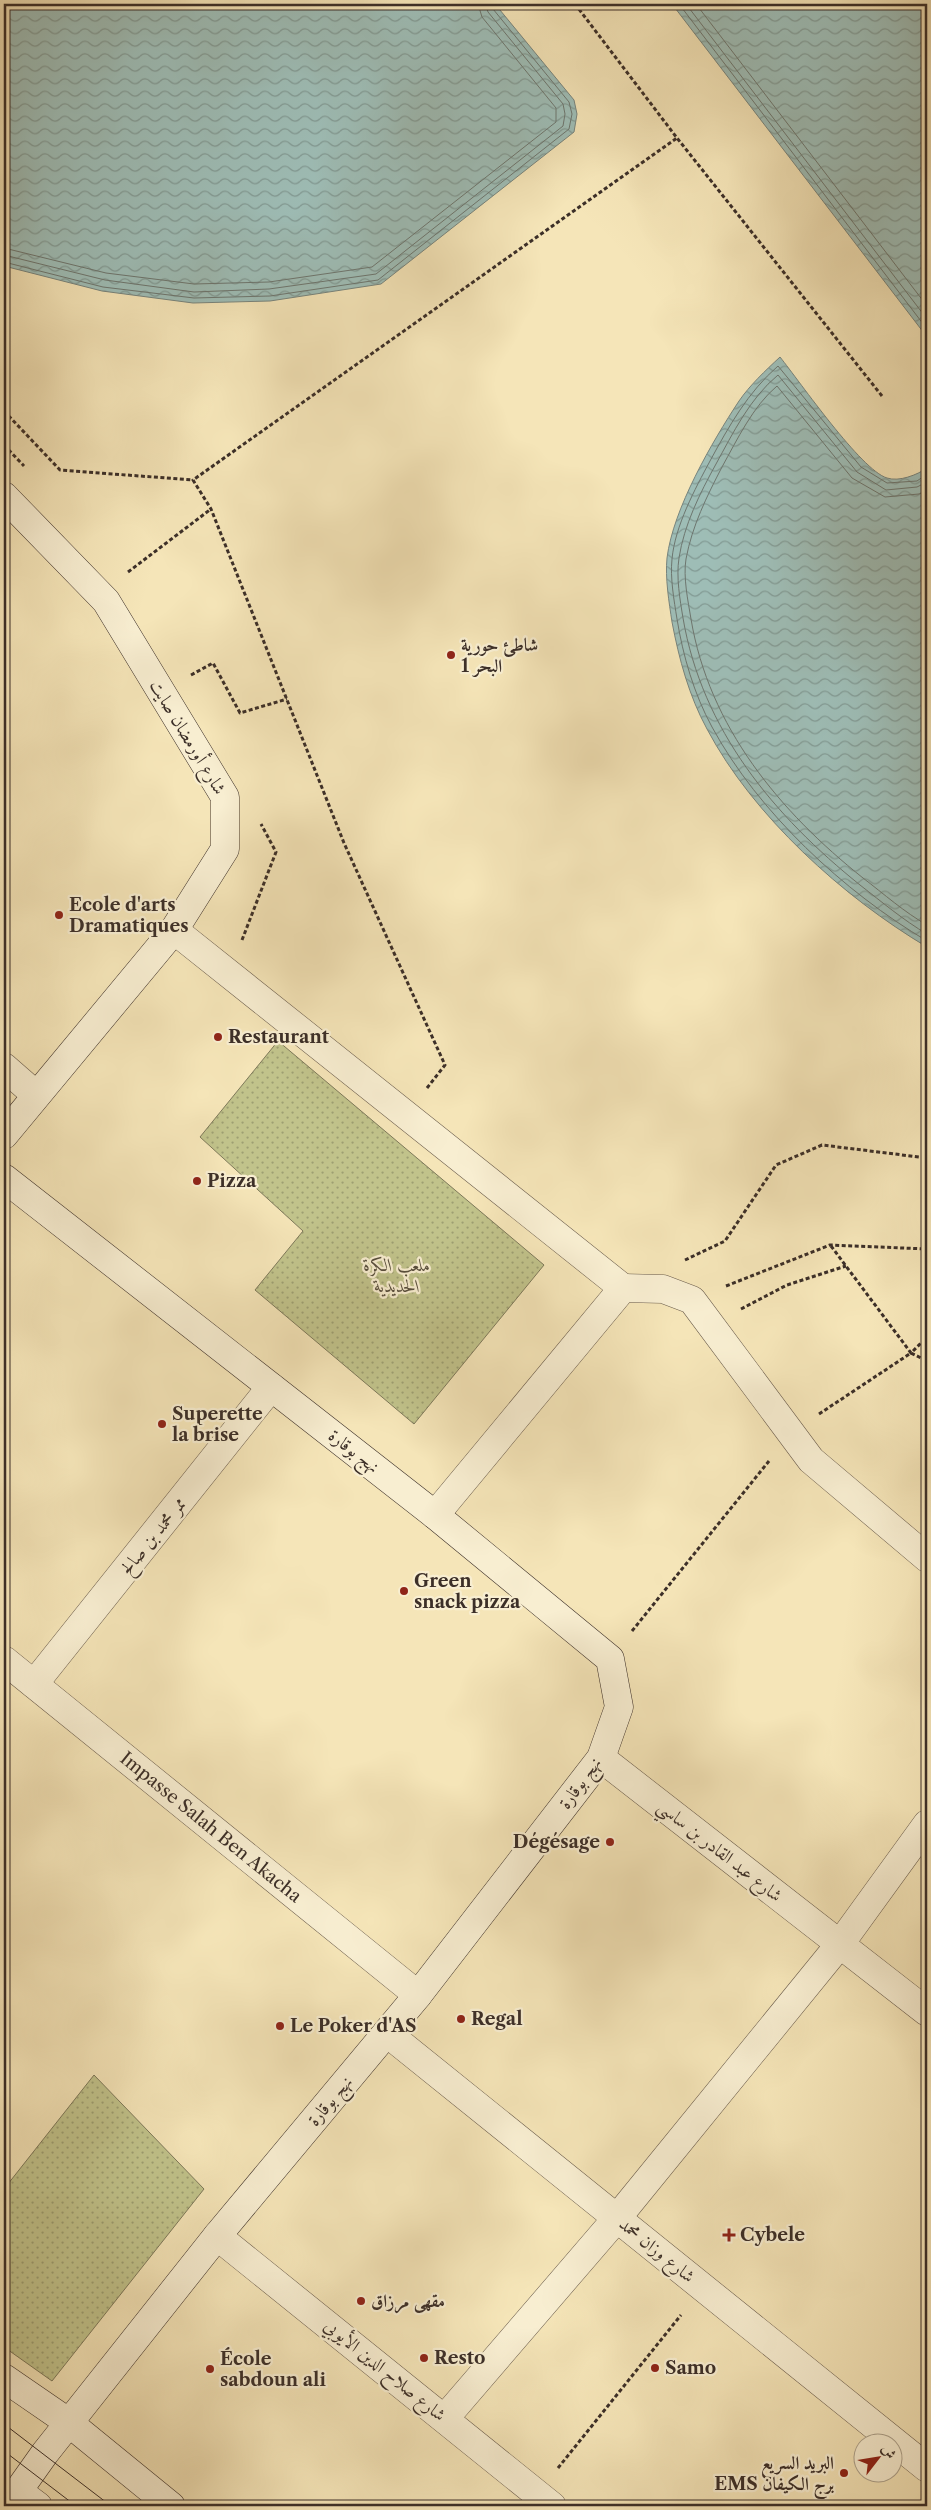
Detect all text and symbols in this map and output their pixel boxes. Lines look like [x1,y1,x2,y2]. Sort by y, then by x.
place label: شاطئ حورية البحر 1 [461,634,538,678]
marker: شاطئ حورية البحر 1 [445,649,457,661]
street label: شارع أورمضان صايت [142,675,233,800]
place label: Ecole d'arts Dramatiques [69,894,189,937]
marker: Ecole d'arts Dramatiques [53,909,65,921]
place label: Restaurant [228,1026,330,1048]
marker: Restaurant [212,1031,224,1043]
place label: Pizza [207,1170,257,1192]
marker: Pizza [191,1175,203,1187]
park label: ملعب الكرة الحديدية [363,1254,430,1297]
place label: Superette la brise [172,1403,263,1446]
marker: Superette la brise [156,1418,168,1430]
street label: نهج بوقارة [321,1424,384,1482]
street label: ممر محمد بن صالح [115,1493,195,1582]
place label: Green snack pizza [414,1570,521,1613]
marker: Green snack pizza [398,1585,410,1597]
street label: Impasse Salah Ben Akacha [116,1747,306,1908]
street label: نهج بوقارة [554,1753,610,1816]
street label: شارع عبد القادر بن ساسي [650,1795,787,1911]
place label: Dégésage [513,1831,600,1853]
marker: Dégésage [604,1836,616,1848]
place label: Regal [471,2008,523,2030]
marker: Regal [455,2013,467,2025]
place label: Le Poker d'AS [290,2015,417,2037]
marker: Le Poker d'AS [274,2020,286,2032]
street label: نهج بوقارة [303,2071,361,2134]
street label: شارع وزان محمد [612,2213,699,2290]
place label: Cybele [740,2224,805,2246]
marker: Cybele [722,2228,736,2242]
place label: مقهى مرزاق [371,2290,445,2314]
marker: مقهى مرزاق [355,2295,367,2307]
street label: شارع صلاح الدين الأيوبي [317,2313,452,2430]
place label: École sabdoun ali [220,2347,326,2391]
place label: Resto [434,2347,485,2369]
marker: Resto [418,2352,430,2364]
place label: Samo [665,2357,716,2379]
marker: Samo [649,2362,661,2374]
marker: École sabdoun ali [204,2363,216,2375]
north arrow [854,2432,904,2482]
text: ش [878,2441,900,2462]
place label: البريد السريع EMS برج الكيفان [714,2452,835,2500]
marker: البريد السريع EMS برج الكيفان [838,2467,850,2479]

